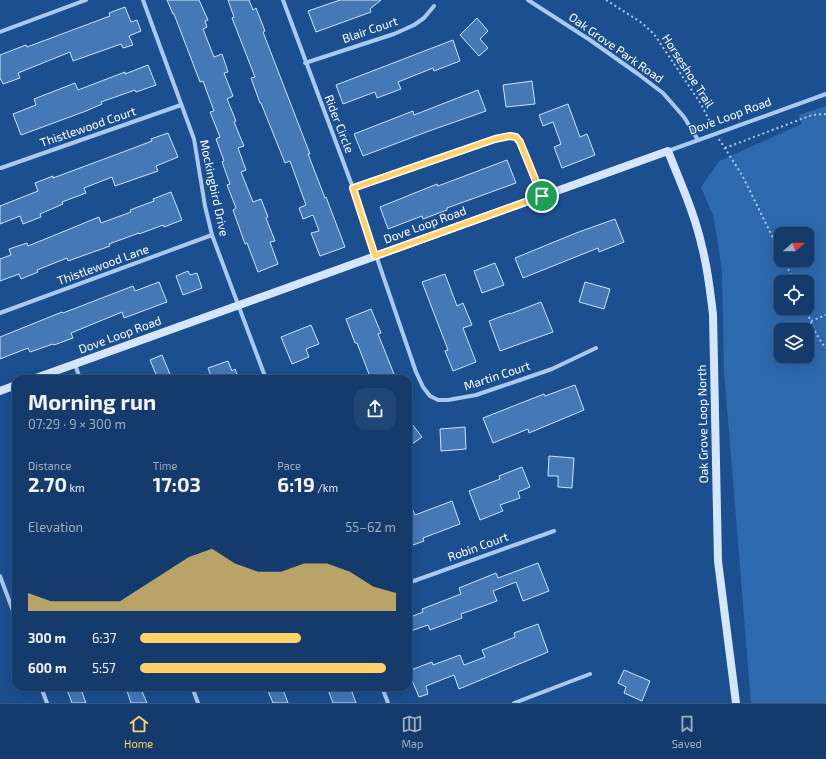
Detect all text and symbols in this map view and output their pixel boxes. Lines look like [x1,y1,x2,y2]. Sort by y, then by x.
street label: Oak Grove Park Road [567,9,667,85]
street label: Blair Court [340,13,400,45]
street label: Horseshoe Trail [660,31,718,110]
street label: Rider Circle [322,93,357,155]
street label: Dove Loop Road [686,94,773,137]
street label: Thistlewood Court [38,103,138,149]
street label: Mockingbird Drive [198,138,232,237]
pin [525,179,559,213]
icon: arrive [531,185,553,207]
street label: Dove Loop Road [381,203,468,246]
north arrow [774,227,814,267]
map controls [774,227,814,363]
street label: Thistlewood Lane [55,241,151,287]
button: locate [774,275,814,315]
street label: Dove Loop Road [76,313,163,356]
button: layers [774,323,814,363]
street label: Martin Court [462,358,532,392]
street label: Oak Grove Loop North [694,365,710,483]
text: Morning run [28,388,156,414]
button: share [354,388,396,430]
text: 07:29 · 9 × 300 m [28,416,126,432]
text: Distance [28,459,71,472]
text: Time [153,459,177,472]
text: Pace [277,459,301,472]
text: 2.70 [28,472,67,496]
text: 17:03 [153,472,201,496]
text: 6:19 [277,472,315,496]
text: km [67,481,85,494]
text: /km [315,481,338,494]
text: Elevation [28,519,83,535]
text: 55–62 m [345,519,396,535]
street label: Robin Court [445,528,510,564]
text: 300 m [28,630,66,646]
text: 6:37 [92,630,116,646]
text: 600 m [28,660,66,676]
text: 5:57 [92,660,116,676]
tab: Home [124,713,153,750]
tab: Map [401,713,424,750]
tab: Saved [672,713,702,750]

